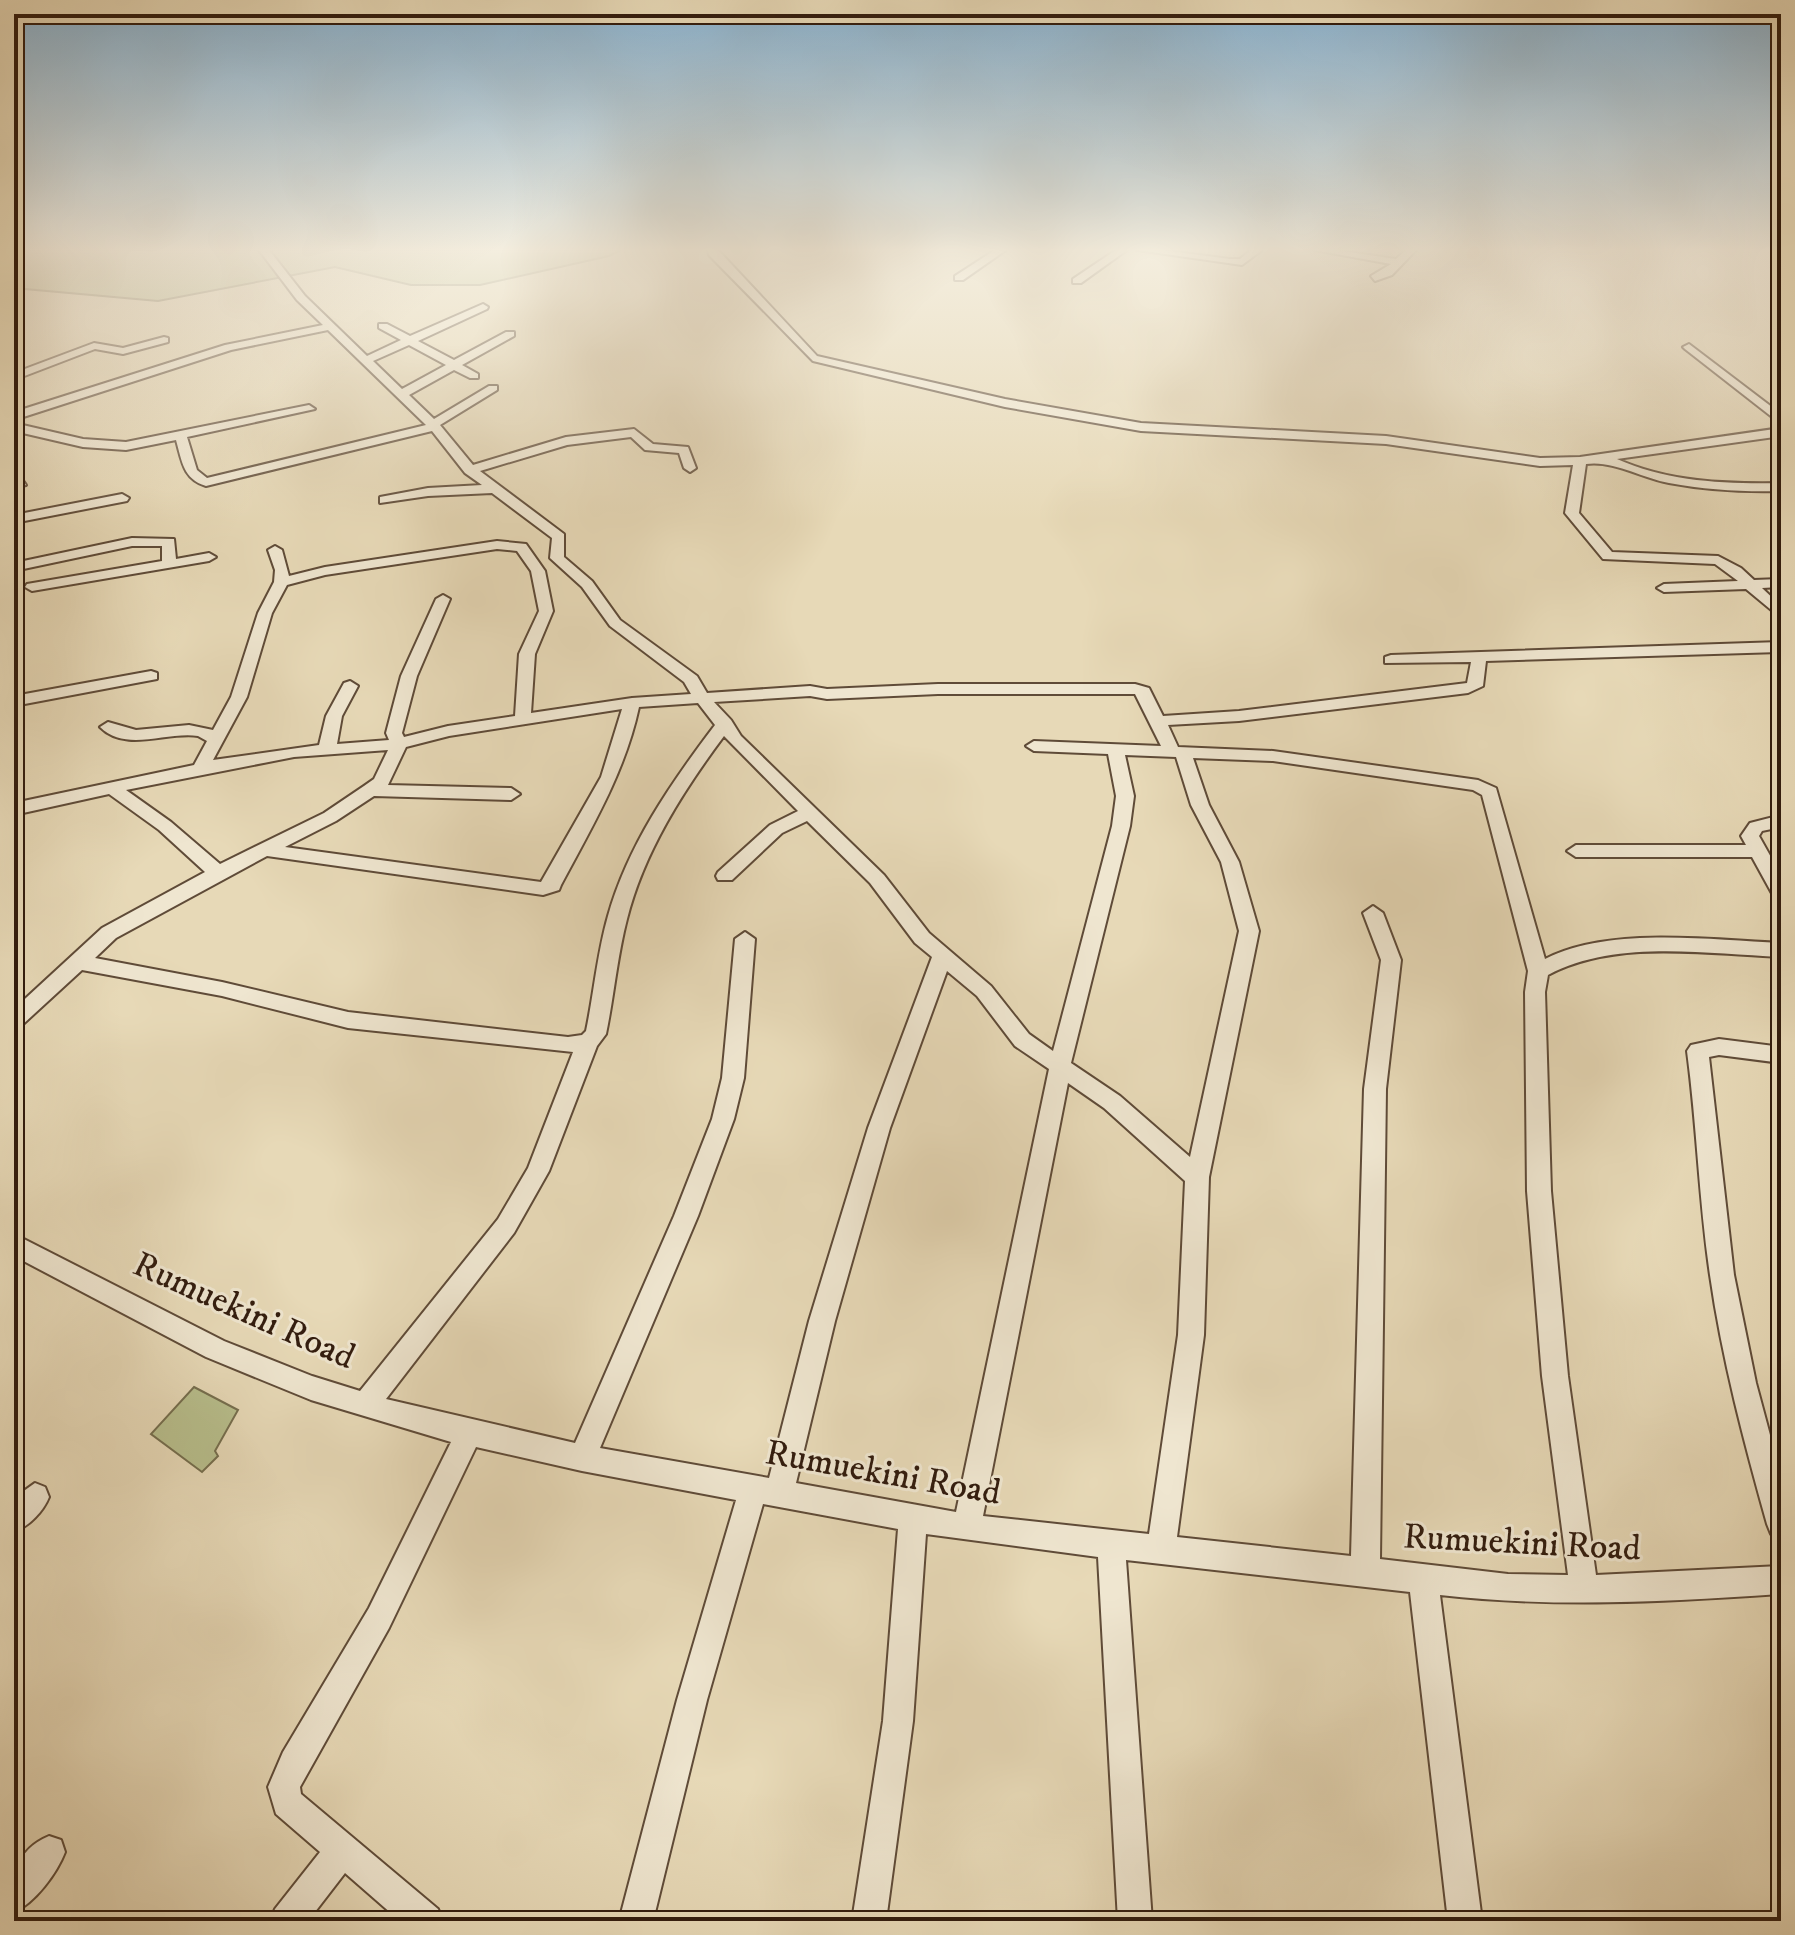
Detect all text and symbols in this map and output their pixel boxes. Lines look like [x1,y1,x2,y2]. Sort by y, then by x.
street label: Rumuekini Road [126,1242,362,1380]
street label: Rumuekini Road [762,1430,1004,1516]
street label: Rumuekini Road [1402,1514,1642,1572]

